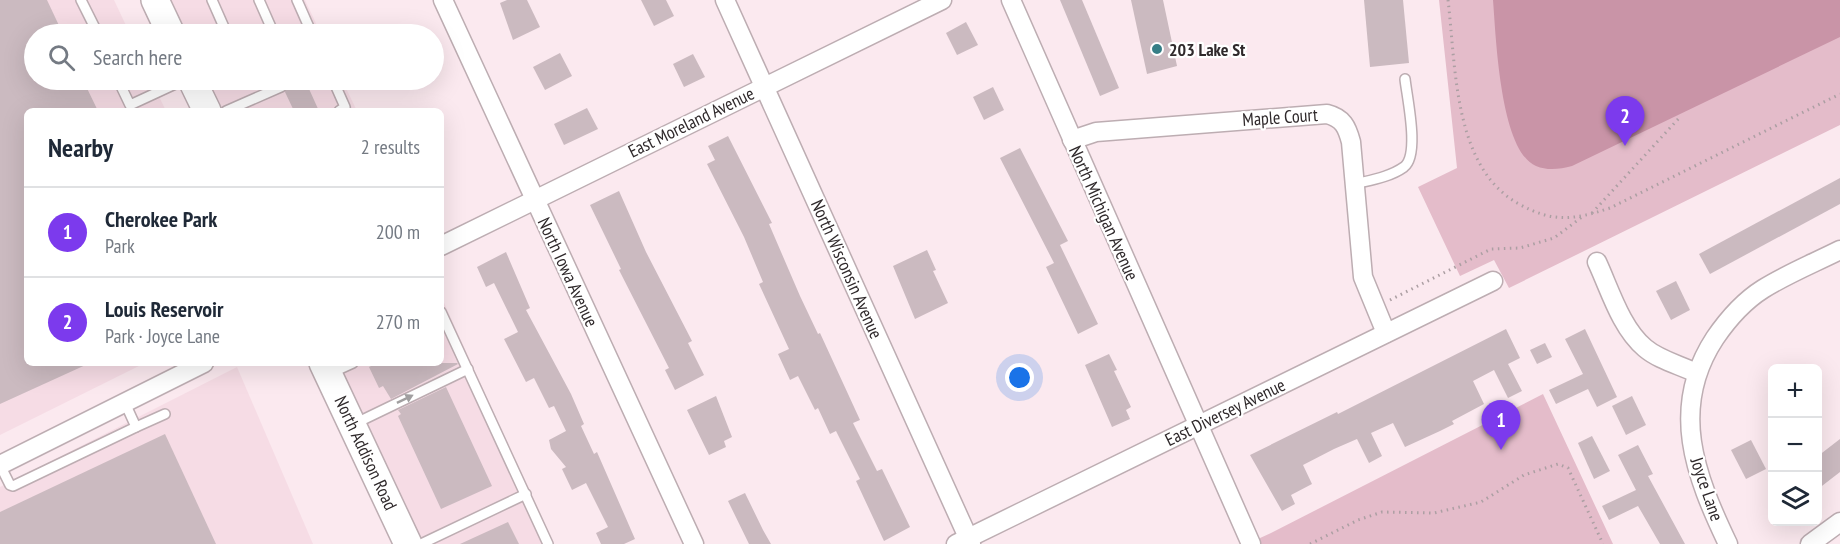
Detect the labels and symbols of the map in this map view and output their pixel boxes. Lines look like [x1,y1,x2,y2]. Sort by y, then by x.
place label: 203 Lake St [1169,38,1246,61]
marker: 203 Lake St [1150,42,1164,56]
street label: East Moreland Avenue [624,82,758,162]
pin: 2 [1606,96,1644,146]
street label: Maple Court [1241,103,1319,131]
street label: North Michigan Avenue [1064,142,1144,284]
street label: North Wisconsin Avenue [806,196,888,342]
street label: North Iowa Avenue [533,214,603,330]
your location [1005,363,1034,392]
street label: East Diversey Avenue [1161,373,1289,451]
street label: North Addison Road [330,392,402,514]
one-way arrow [397,395,414,404]
pin: 1 [1482,400,1520,450]
street label: Joyce Lane [1685,453,1729,524]

